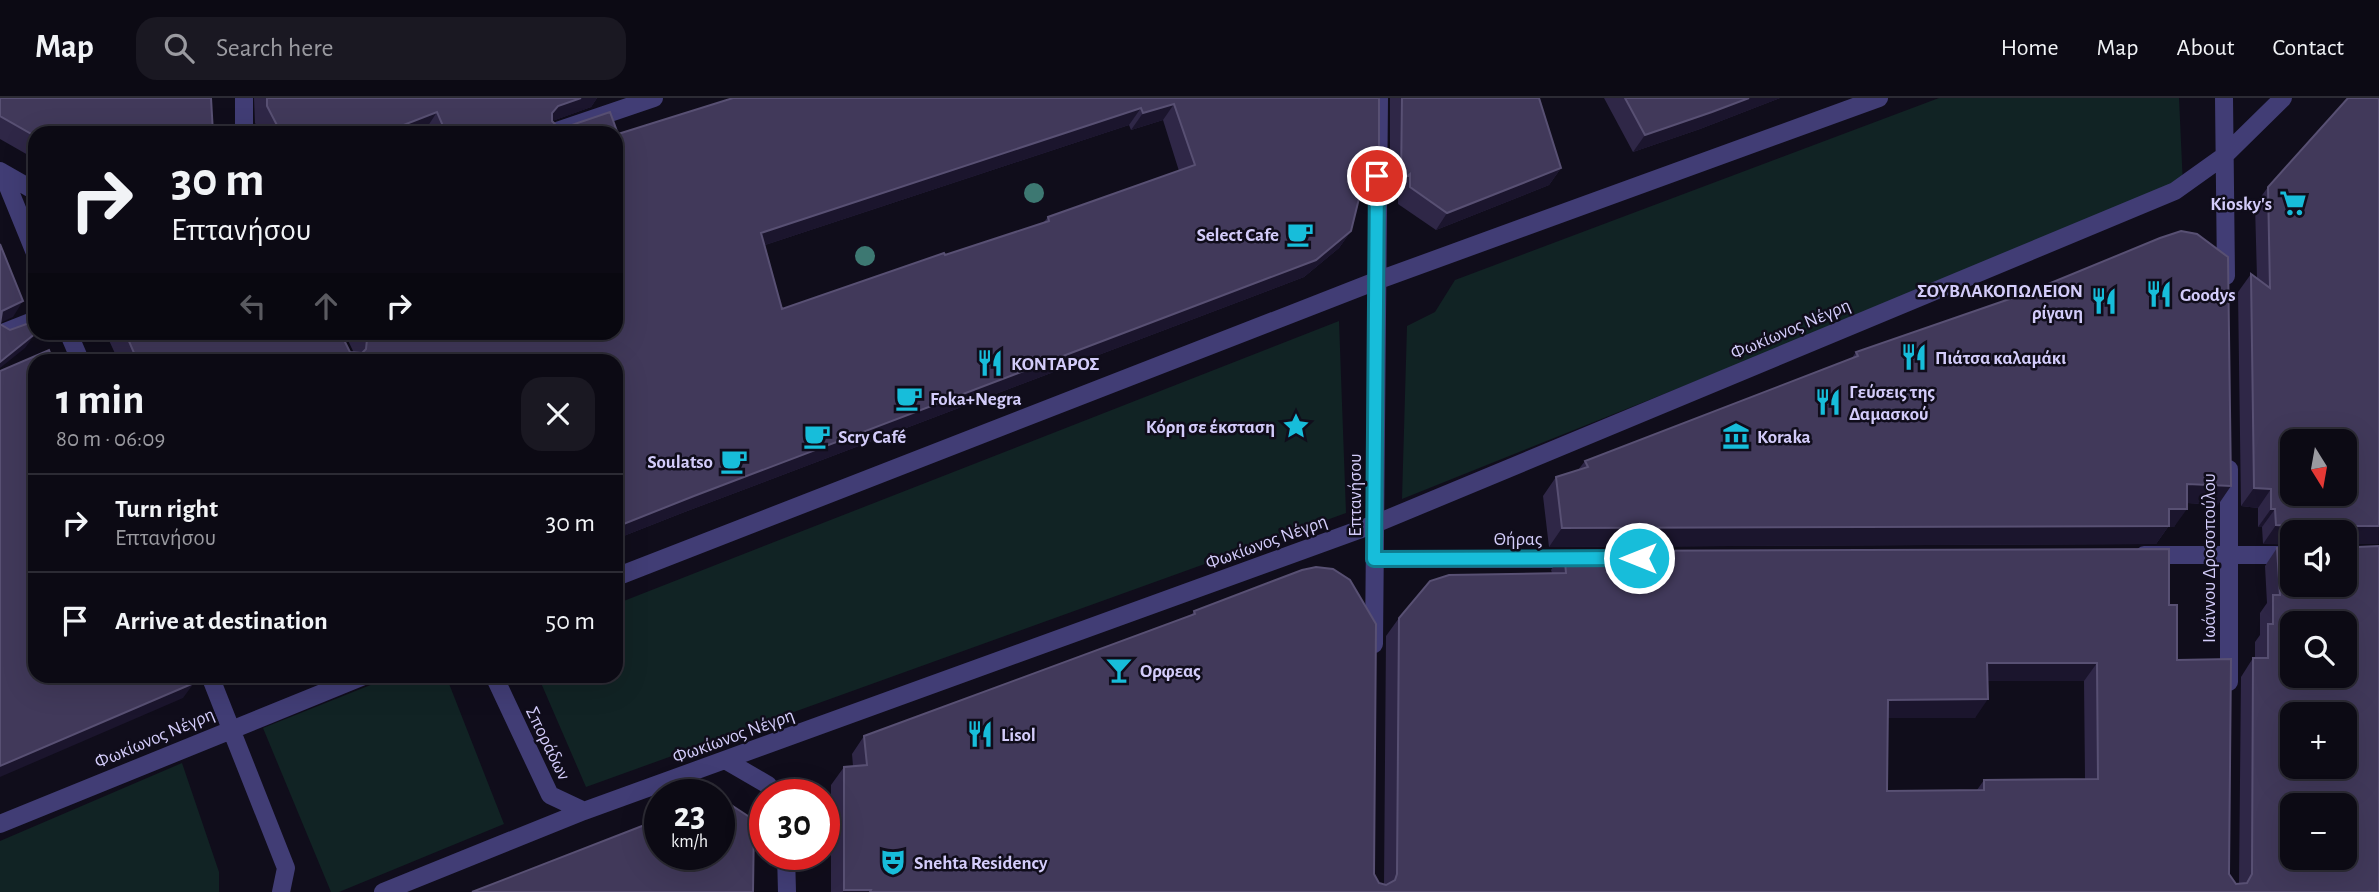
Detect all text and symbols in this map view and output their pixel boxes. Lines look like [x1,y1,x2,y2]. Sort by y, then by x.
search box [136,17,626,80]
icon: search [160,29,198,67]
text: Map [35,31,94,64]
text: Search here [216,35,334,61]
text: Home [2001,36,2059,60]
text: Map [2097,36,2139,60]
text: About [2177,36,2234,60]
text: Contact [2272,36,2344,60]
pin [1347,146,1407,206]
icon: right [56,154,147,245]
text: 30 m [171,156,265,205]
icon: arrive [1358,157,1396,195]
supermarket icon: Kiosky's [2278,188,2308,218]
place label: Kiosky's [2210,195,2272,214]
text: Επτανήσου [171,214,312,246]
cafe icon: Select Cafe [1285,219,1315,249]
place label: Select Cafe [1197,226,1279,245]
restaurant icon: Goodys [2144,279,2174,309]
place label: ΣΟΥΒΛΑΚΟΠΩΛΕΙΟΝ ρίγανη [1917,282,2083,323]
restaurant icon: ΣΟΥΒΛΑΚΟΠΩΛΕΙΟΝ ρίγανη [2089,286,2119,316]
place label: Goodys [2180,286,2236,305]
icon: left [234,287,272,325]
icon: ahead [307,287,345,325]
icon: right [380,287,418,325]
street label: Φωκίωνος Νέγρη [1728,296,1853,363]
restaurant icon: Πιάτσα καλαμάκι [1899,342,1929,372]
restaurant icon: ΚΟΝΤΑΡΟΣ [975,348,1005,378]
place label: Πιάτσα καλαμάκι [1935,349,2066,368]
place label: ΚΟΝΤΑΡΟΣ [1011,355,1099,374]
button: close [521,377,595,451]
text: 1 min [56,379,145,421]
cafe icon: Foka+Negra [894,383,924,413]
place label: Γεύσεις της Δαμασκού [1849,383,1936,424]
restaurant icon: Γεύσεις της Δαμασκού [1813,387,1843,417]
place label: Foka+Negra [930,390,1022,409]
place icon: Κόρη σε έκσταση [1281,411,1311,441]
place label: Κόρη σε έκσταση [1146,418,1275,437]
cafe icon: Scry Café [802,421,832,451]
museum icon: Koraka [1721,421,1751,451]
text: 80 m · 06:09 [56,428,165,451]
place label: Scry Café [838,428,906,447]
place label: Koraka [1757,428,1811,447]
north arrow [2280,429,2357,506]
map controls [2280,429,2357,870]
cafe icon: Soulatso [719,446,749,476]
place label: Soulatso [647,453,713,472]
street label: Επτανήσου [1346,453,1365,537]
street label: Ιωάννου Δροσοπούλου [2200,473,2219,643]
text: Turn right [115,496,218,522]
icon: right [56,504,94,542]
text: 30 m [545,510,595,536]
street label: Φωκίωνος Νέγρη [1203,512,1330,573]
button: sound [2280,520,2357,597]
position arrow [1602,521,1676,595]
text: Επτανήσου [115,527,216,550]
street label: Θήρας [1494,530,1542,549]
icon: arrive [56,602,94,640]
text: Arrive at destination [115,608,328,634]
text: 50 m [545,608,595,634]
button: search [2280,611,2357,688]
bar icon: Ορφεας [1104,655,1134,685]
place label: Ορφεας [1140,662,1201,681]
button: + [2280,702,2357,779]
street label: Σποράδων [522,704,573,783]
street label: Φωκίωνος Νέγρη [92,705,217,772]
street label: Φωκίωνος Νέγρη [670,706,797,767]
restaurant icon: Lisol [965,719,995,749]
place label: Lisol [1001,726,1036,745]
speed limit sign: 30 [749,779,840,870]
button: − [2280,793,2357,870]
text: 23 [674,798,705,833]
text: km/h [671,833,708,851]
theatre icon: Snehta Residency [878,847,908,877]
place label: Snehta Residency [914,854,1048,873]

